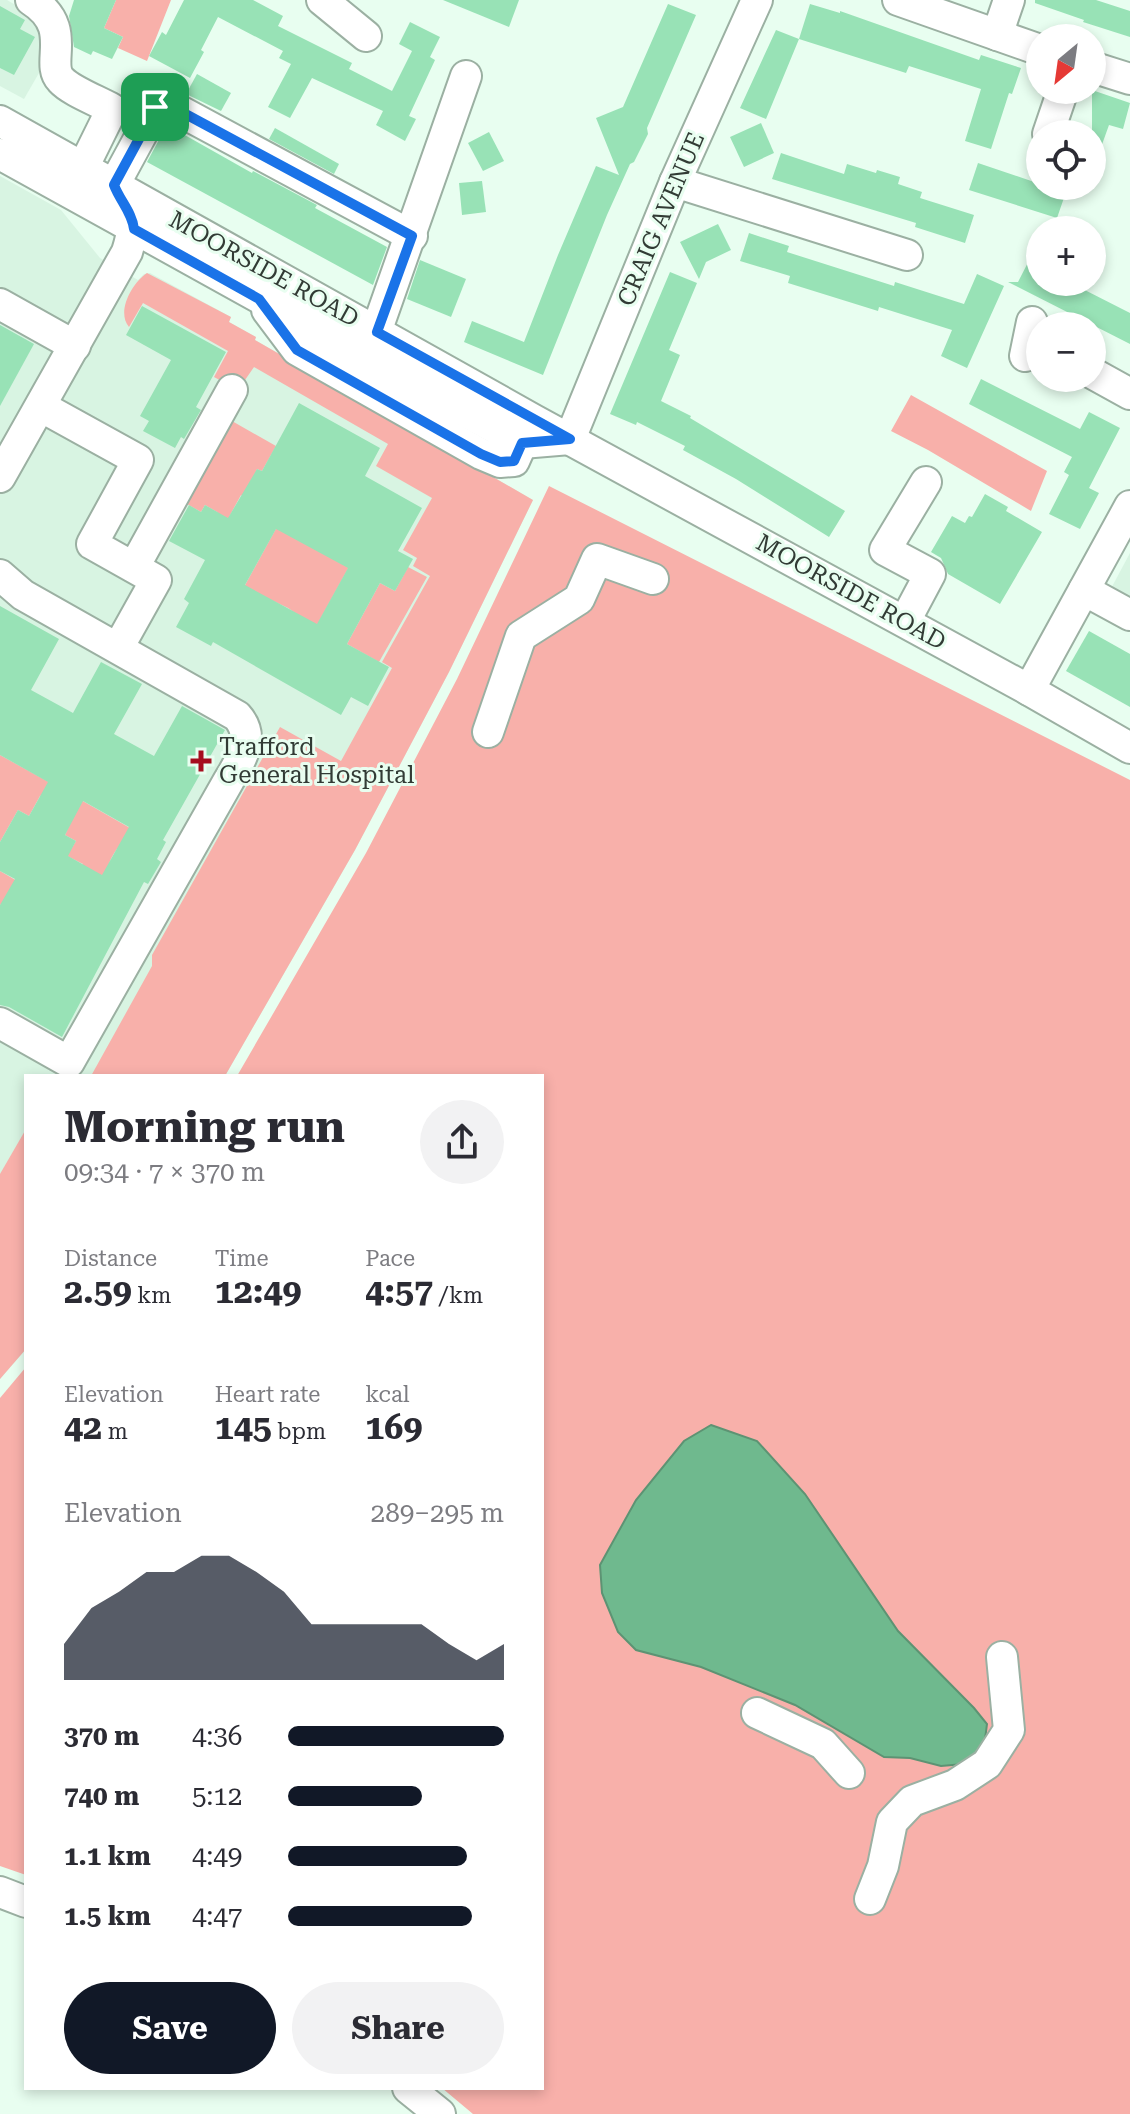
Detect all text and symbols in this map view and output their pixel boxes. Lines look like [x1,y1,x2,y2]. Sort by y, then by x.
north arrow [1026,24,1106,104]
map controls [1026,24,1106,392]
pin [121,73,189,141]
icon: arrive [133,85,177,129]
button: locate [1026,120,1106,200]
street label: CRAIG AVENUE [612,128,710,310]
street label: MOORSIDE ROAD [164,205,364,333]
button: + [1026,216,1106,296]
button: − [1026,312,1106,392]
street label: MOORSIDE ROAD [751,528,951,656]
place label: Trafford General Hospital [219,733,414,789]
marker: Trafford General Hospital [190,750,212,772]
button: share [420,1100,504,1184]
text: Morning run [64,1101,345,1153]
text: 09:34 · 7 × 370 m [64,1157,265,1187]
text: Distance [64,1246,157,1271]
text: Time [215,1246,269,1271]
text: Pace [365,1246,415,1271]
text: 2.59 [64,1271,132,1311]
text: 12:49 [215,1271,301,1311]
text: 4:57 [365,1271,433,1311]
text: km [132,1283,171,1308]
text: /km [433,1283,483,1308]
text: Elevation [64,1382,164,1407]
text: Heart rate [215,1382,320,1407]
text: kcal [365,1382,410,1407]
text: 42 [64,1407,102,1447]
text: 145 [215,1407,272,1447]
text: 169 [365,1407,422,1447]
text: m [102,1419,128,1444]
text: bpm [272,1419,326,1444]
text: Elevation [64,1498,182,1528]
text: 289–295 m [371,1498,504,1528]
text: 370 m [64,1721,139,1751]
text: 4:36 [192,1721,242,1751]
text: 740 m [64,1781,139,1811]
text: 5:12 [192,1781,242,1811]
text: 1.1 km [64,1841,151,1871]
text: 4:49 [192,1841,242,1871]
text: 1.5 km [64,1901,151,1931]
text: 4:47 [192,1901,242,1931]
button: Save [64,1982,276,2074]
button: Share [292,1982,504,2074]

